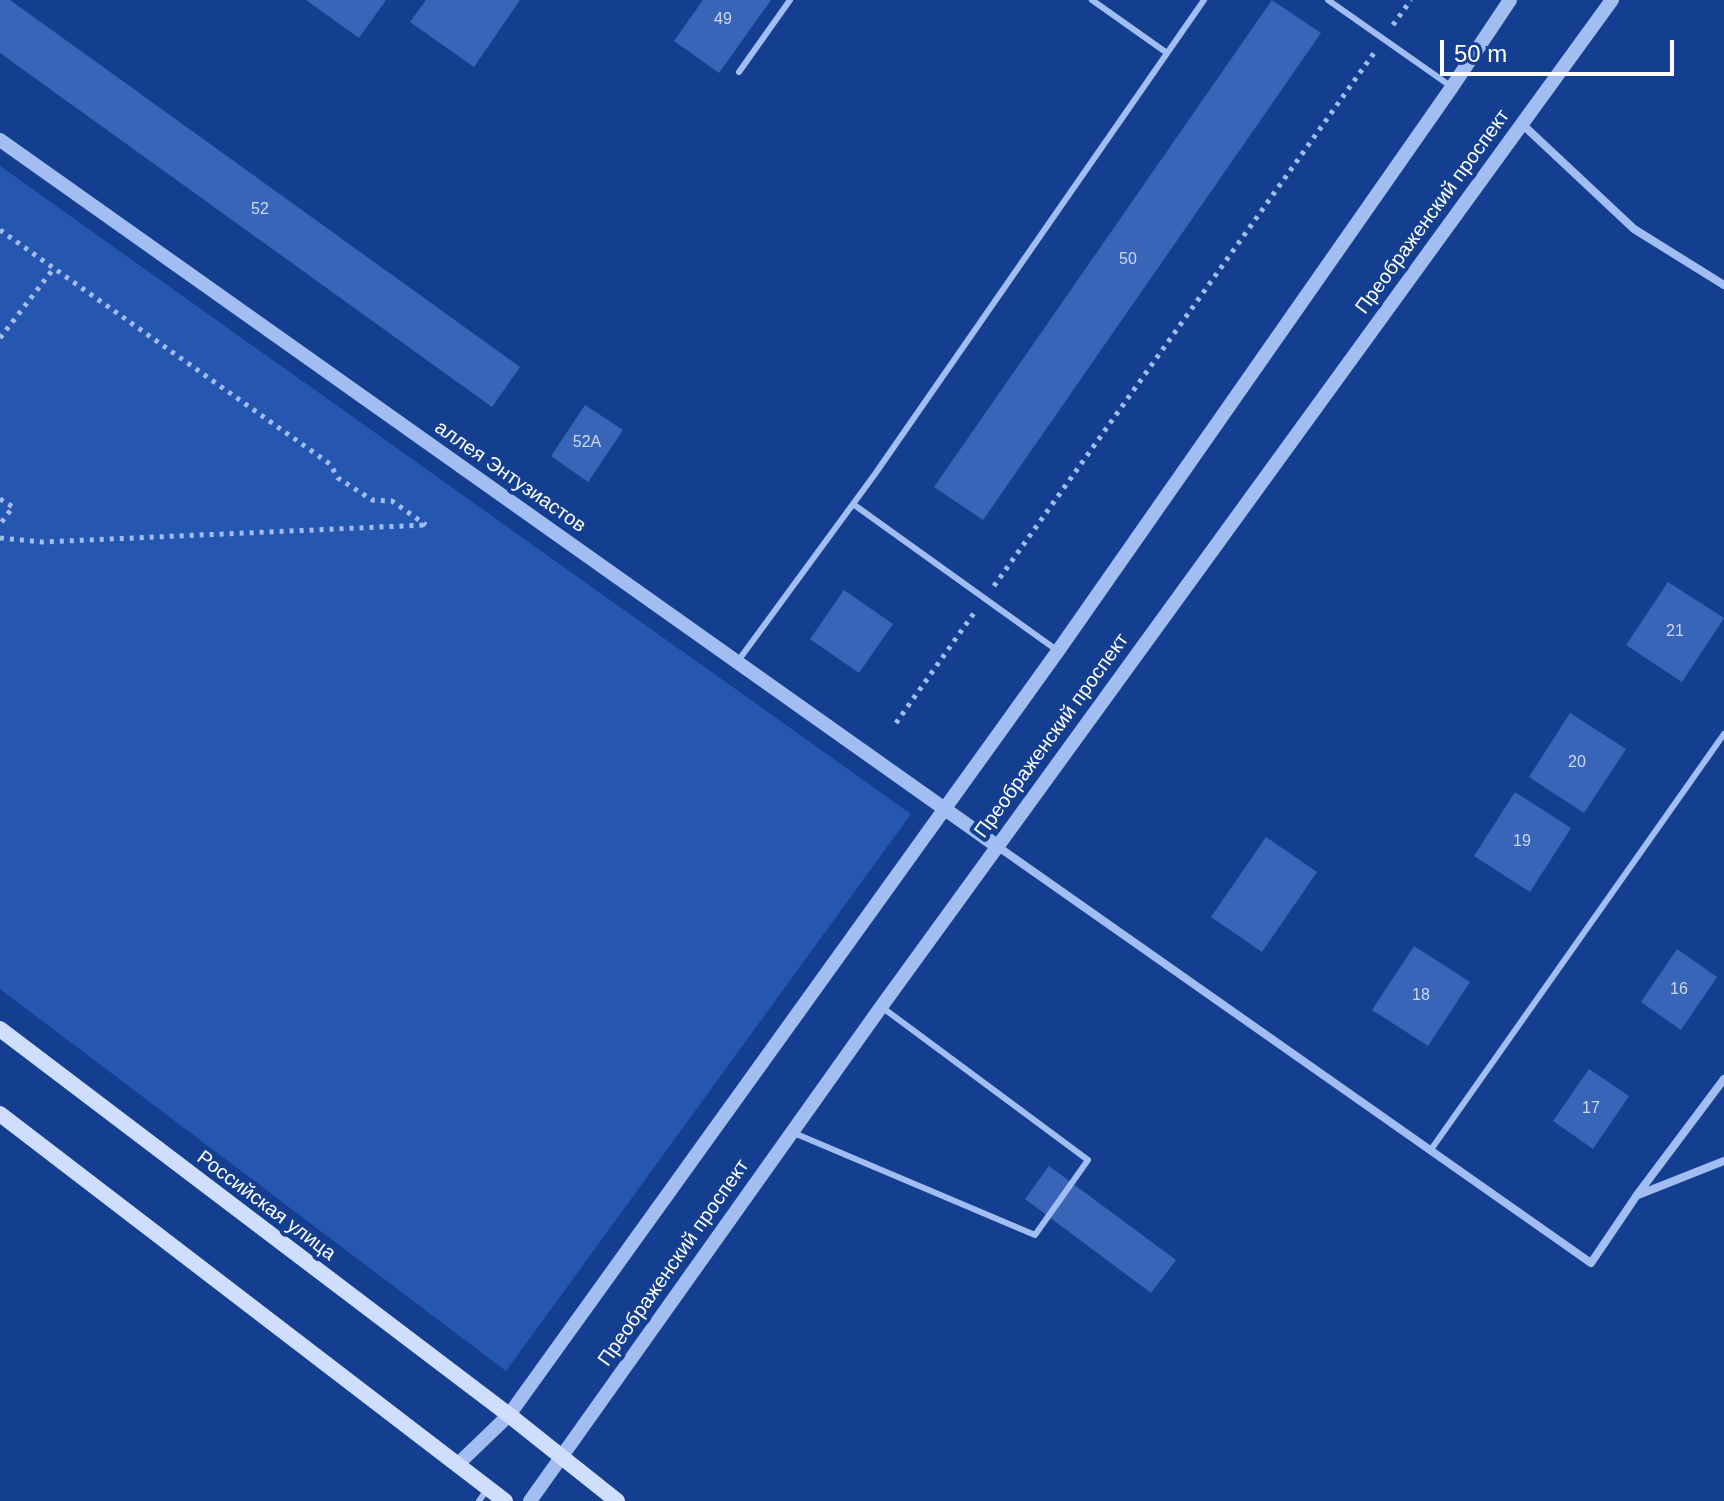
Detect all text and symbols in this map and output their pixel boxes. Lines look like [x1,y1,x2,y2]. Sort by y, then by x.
house number: 49 [714,10,732,30]
scale bar [1444,24,1678,74]
text: 50 m [1454,40,1507,67]
street label: Преображенский проспект [1351,105,1515,319]
house number: 52 [251,200,269,220]
house number: 50 [1119,250,1137,270]
street label: аллея Энтузиастов [430,416,590,538]
house number: 52А [573,433,601,453]
house number: 21 [1666,622,1684,642]
street label: Преображенский проспект [970,629,1134,843]
house number: 20 [1568,753,1586,773]
house number: 19 [1513,832,1531,852]
house number: 16 [1670,980,1688,1000]
house number: 18 [1412,986,1430,1006]
house number: 17 [1582,1099,1600,1119]
street label: Российская улица [192,1146,340,1266]
street label: Преображенский проспект [593,1155,755,1371]

